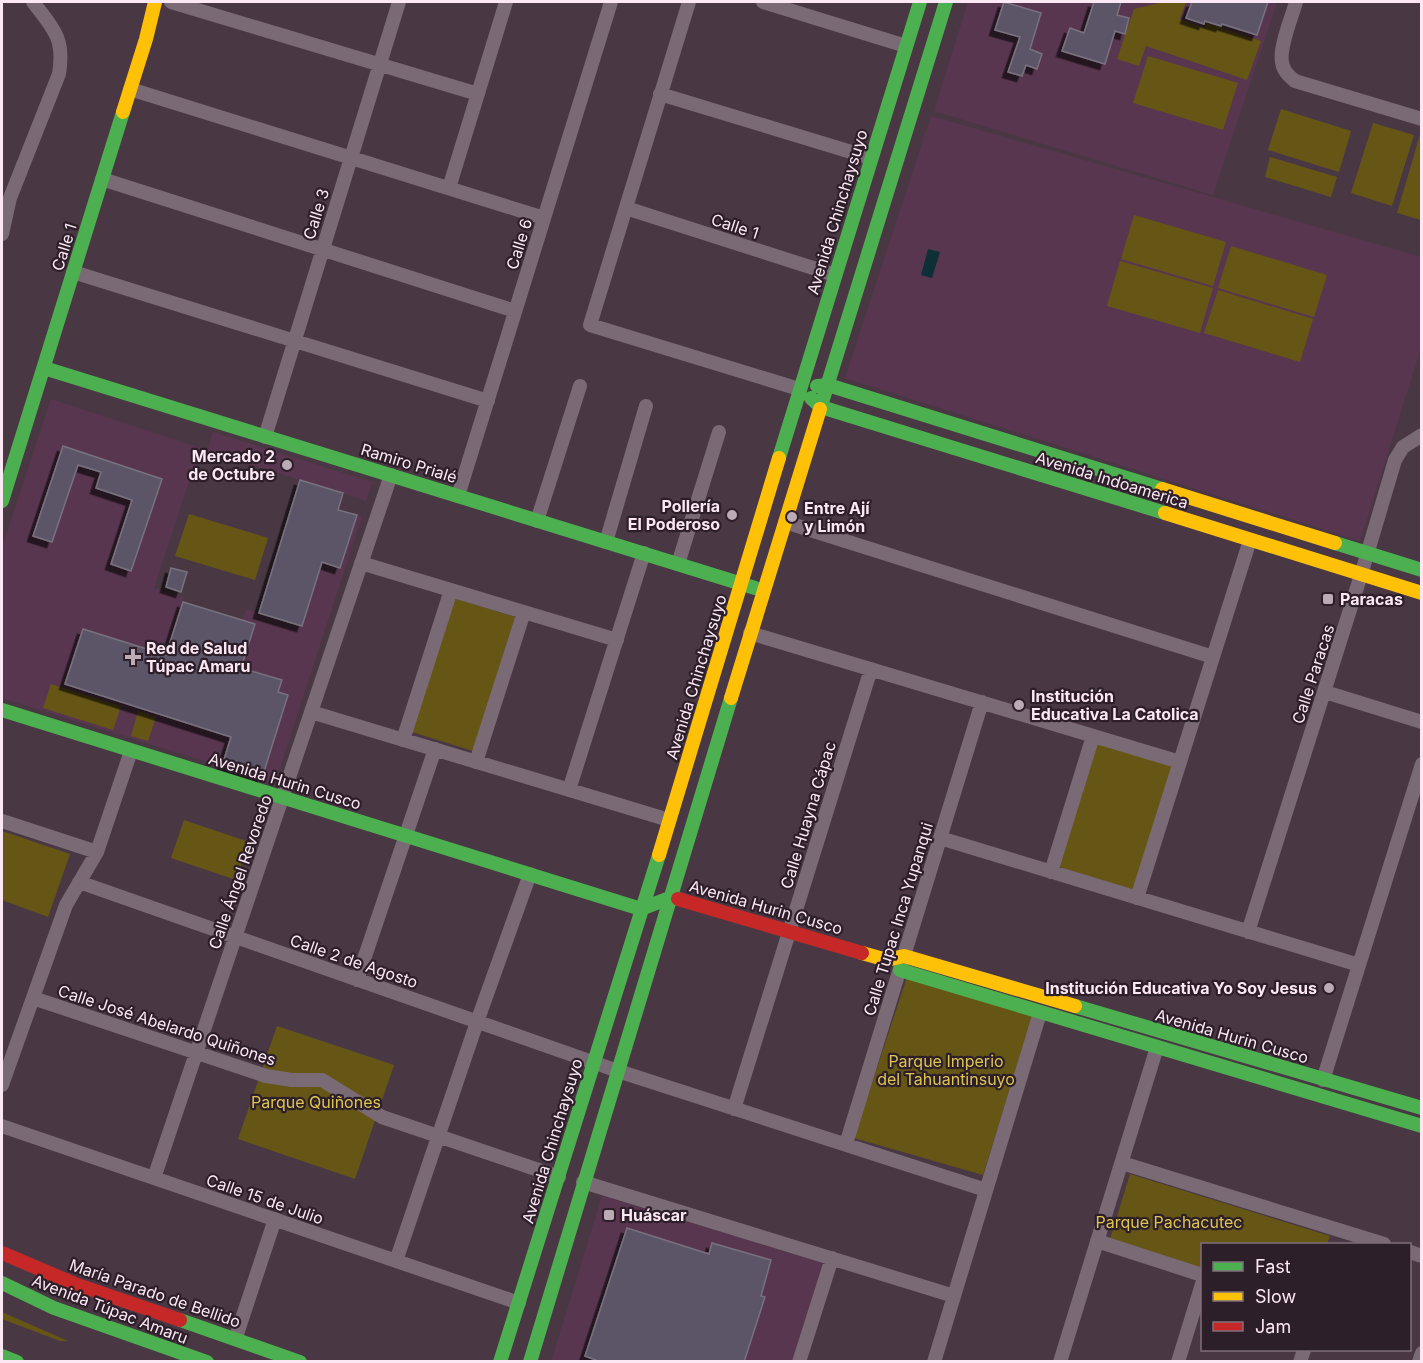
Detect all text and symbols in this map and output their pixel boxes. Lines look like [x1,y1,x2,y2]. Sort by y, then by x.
street label: Avenida Chinchaysuyo [802,127,872,297]
street label: Calle 3 [299,186,333,242]
street label: Calle 1 [709,209,761,243]
street label: Calle 6 [502,216,536,272]
street label: Calle 1 [47,221,81,273]
street label: Ramiro Prialé [359,439,459,487]
place label: Mercado 2 de Octubre [188,446,275,484]
street label: Avenida Indoamerica [1033,447,1191,513]
marker: Mercado 2 de Octubre [280,458,294,472]
place label: Pollería El Poderoso [628,496,720,534]
place label: Entre Ají y Limón [804,498,870,536]
marker: Pollería El Poderoso [725,508,739,522]
marker: Entre Ají y Limón [785,510,799,524]
place label: Paracas [1340,589,1403,609]
street label: Avenida Chinchaysuyo [661,592,731,762]
marker: Paracas [1321,592,1335,606]
street label: Calle Paracas [1288,622,1338,726]
place label: Red de Salud Túpac Amaru [146,638,251,676]
marker: Red de Salud Túpac Amaru [124,648,142,666]
place label: Institución Educativa La Catolica [1031,686,1199,724]
marker: Institución Educativa La Catolica [1012,698,1026,712]
street label: Calle Huayna Cápac [776,739,840,891]
street label: Avenida Hurin Cusco [206,748,364,814]
street label: Calle Ángel Revoredo [204,792,276,952]
street label: Calle Tupac Inca Yupanqui [859,820,937,1018]
street label: Avenida Hurin Cusco [687,876,845,938]
street label: Calle 2 de Agosto [288,930,420,992]
place label: Institución Educativa Yo Soy Jesus [1045,978,1317,998]
street label: Calle José Abelardo Quiñones [56,980,278,1070]
marker: Institución Educativa Yo Soy Jesus [1322,981,1336,995]
street label: Avenida Hurin Cusco [1153,1005,1311,1067]
park label: Parque Imperio del Tahuantinsuyo [877,1051,1015,1089]
street label: Avenida Chinchaysuyo [517,1056,587,1226]
park label: Parque Quiñones [251,1092,381,1112]
street label: Calle 15 de Julio [204,1170,326,1228]
place label: Huáscar [621,1205,687,1225]
marker: Huáscar [602,1208,616,1222]
park label: Parque Pachacutec [1096,1212,1242,1232]
legend [1201,1243,1411,1351]
street label: María Parado de Bellido [67,1254,243,1332]
text: Fast [1255,1256,1291,1277]
street label: Avenida Túpac Amaru [29,1270,191,1348]
text: Slow [1255,1286,1296,1307]
text: Jam [1255,1316,1291,1337]

